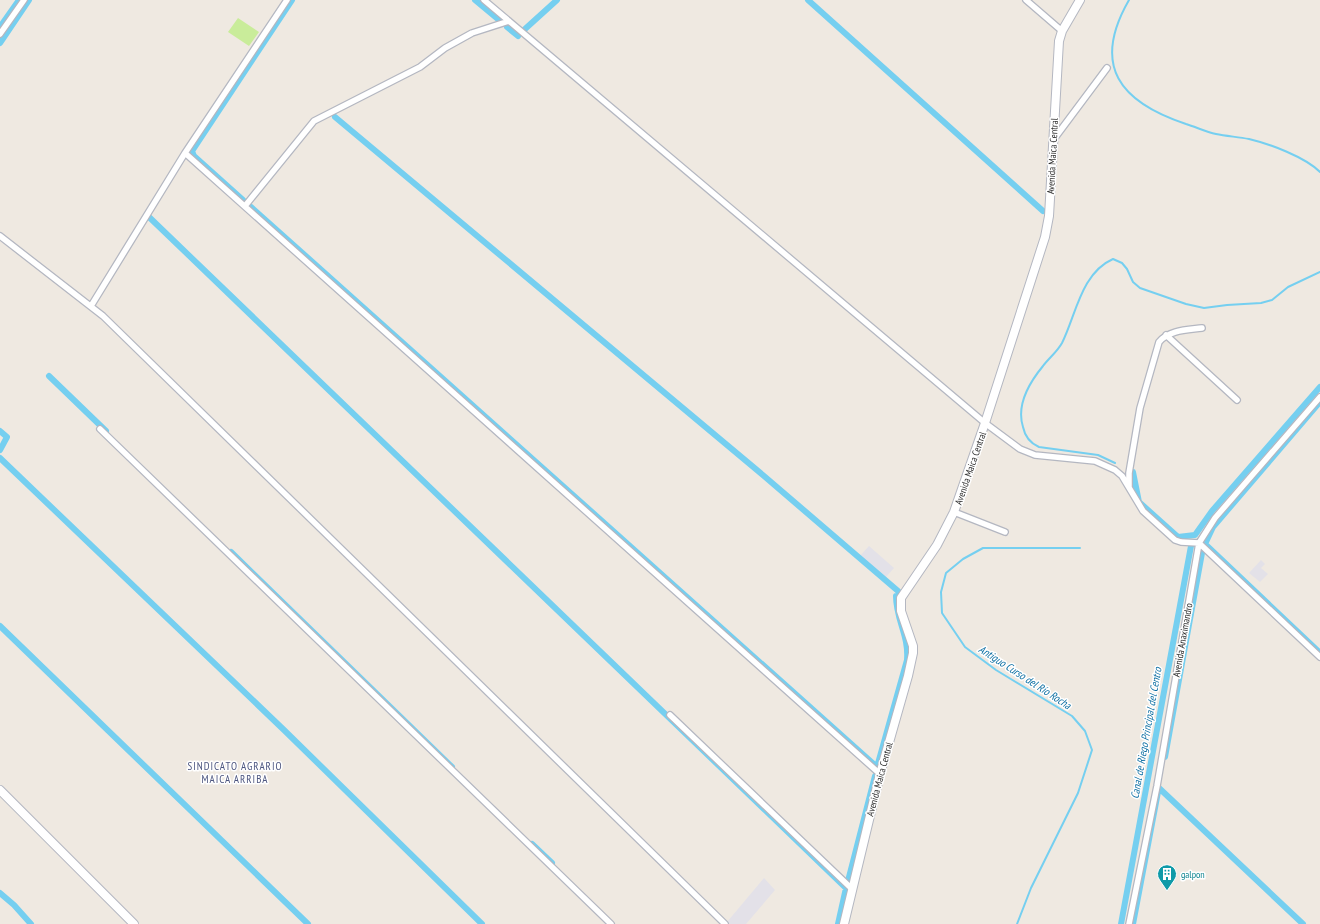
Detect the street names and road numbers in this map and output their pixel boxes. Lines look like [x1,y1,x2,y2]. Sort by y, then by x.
street label: Avenida Maica Central [1044,117,1061,194]
street label: Avenida Maica Central [952,429,989,506]
street label: Avenida Anaximandro [1170,602,1195,678]
street label: Avenida Maica Central [863,740,896,818]

